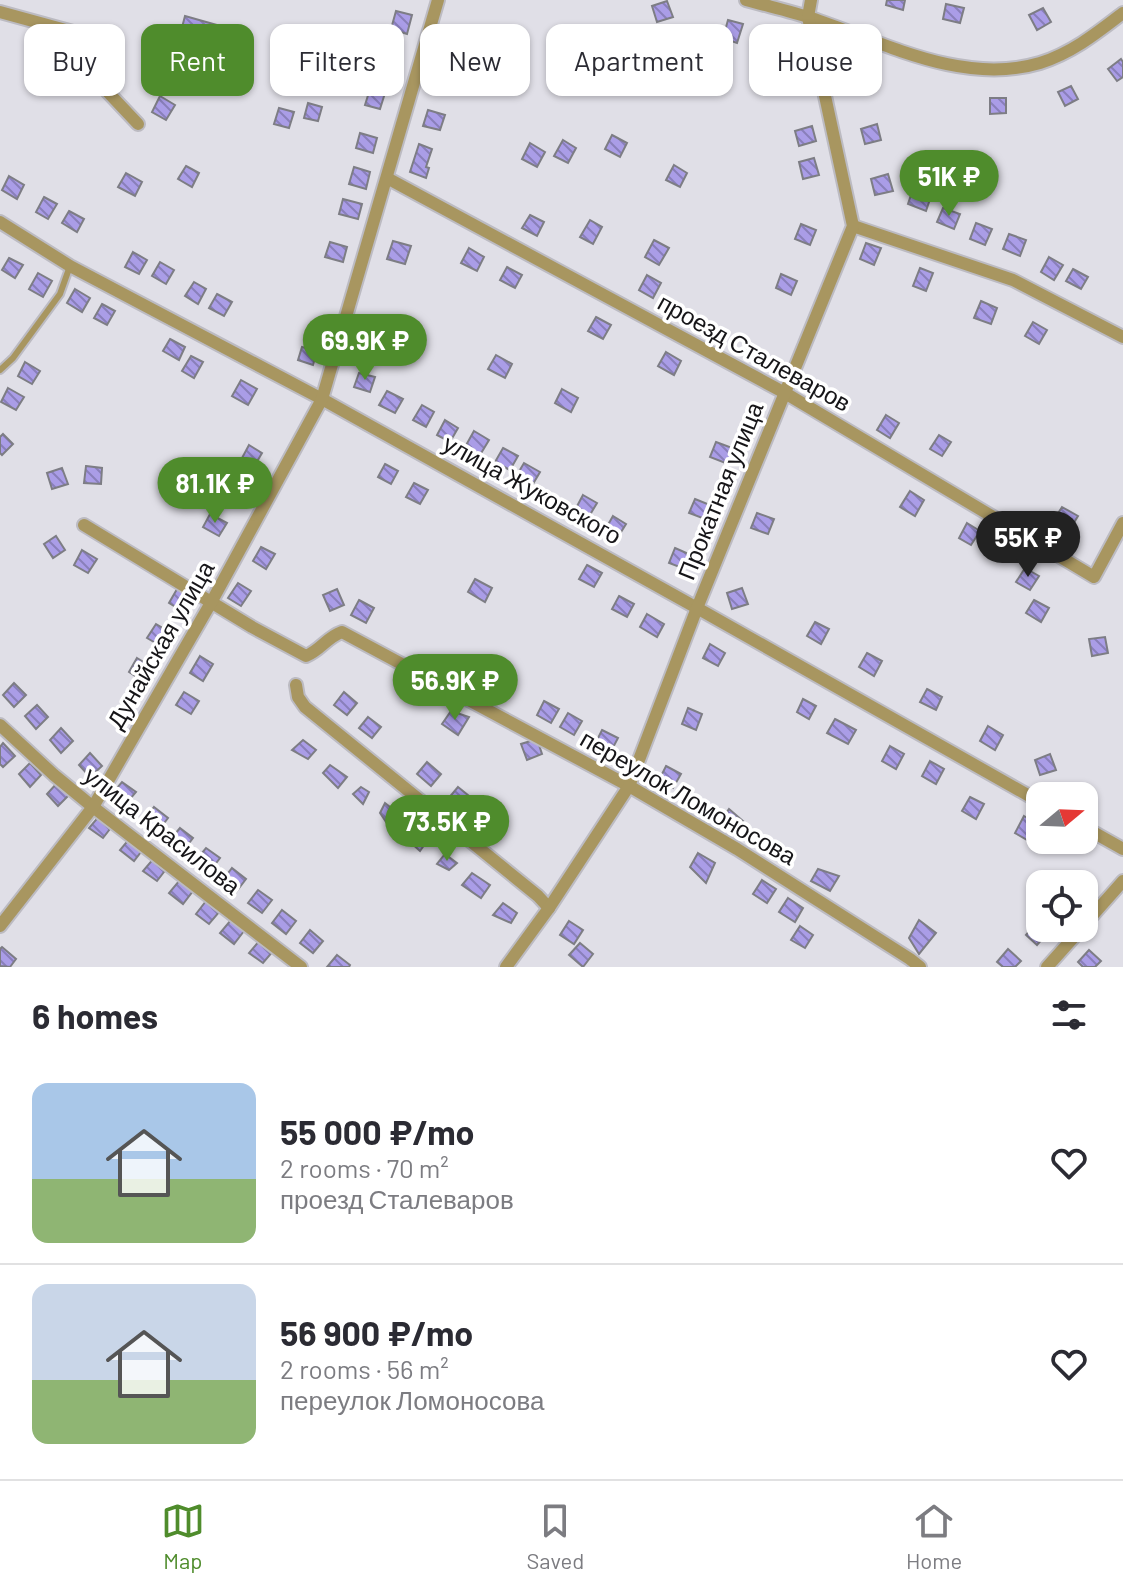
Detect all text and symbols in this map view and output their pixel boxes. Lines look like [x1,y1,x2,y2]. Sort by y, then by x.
chip: Buy [24,24,125,96]
chip: Rent [141,24,254,96]
chip: Filters [270,24,404,96]
chip: New [420,24,530,96]
chip: Apartment [546,24,733,96]
chip: House [749,24,882,96]
pin: 51K ₽ [893,150,1005,218]
text: 51K ₽ [918,160,980,191]
street label: проезд Сталеваров [653,287,856,417]
pin: 69.9K ₽ [291,314,439,382]
text: 69.9K ₽ [321,324,409,355]
street label: Прокатная улица [671,397,769,584]
street label: улица Жуковского [439,428,627,550]
pin: 81.1K ₽ [141,457,289,525]
text: 81.1K ₽ [176,467,254,498]
pin: 55K ₽ [972,511,1084,579]
text: 55K ₽ [994,521,1062,552]
street label: Дунайская улица [100,555,220,733]
pin: 56.9K ₽ [381,654,529,722]
text: 56.9K ₽ [411,664,499,695]
street label: переулок Ломоносова [576,723,802,871]
street label: улица Красилова [79,760,247,900]
north arrow [1026,782,1098,854]
map controls [1026,782,1098,942]
pin: 73.5K ₽ [373,795,521,863]
text: 73.5K ₽ [403,805,491,836]
button: locate [1026,870,1098,942]
icon: filters [1047,993,1091,1037]
text: 6 homes [32,995,158,1036]
text: 55 000 ₽/mo [280,1111,475,1152]
icon: home [96,1115,192,1211]
icon: heart [1047,1141,1091,1185]
text: 2 rooms · 70 m² [280,1152,449,1183]
text: проезд Сталеваров [280,1183,514,1214]
text: 56 900 ₽/mo [280,1312,473,1353]
icon: home [96,1316,192,1412]
icon: heart [1047,1342,1091,1386]
text: 2 rooms · 56 m² [280,1353,449,1384]
text: переулок Ломоносова [280,1384,545,1415]
tab: Map [161,1499,205,1573]
tab: Saved [527,1499,584,1573]
tab: Home [906,1499,962,1573]

